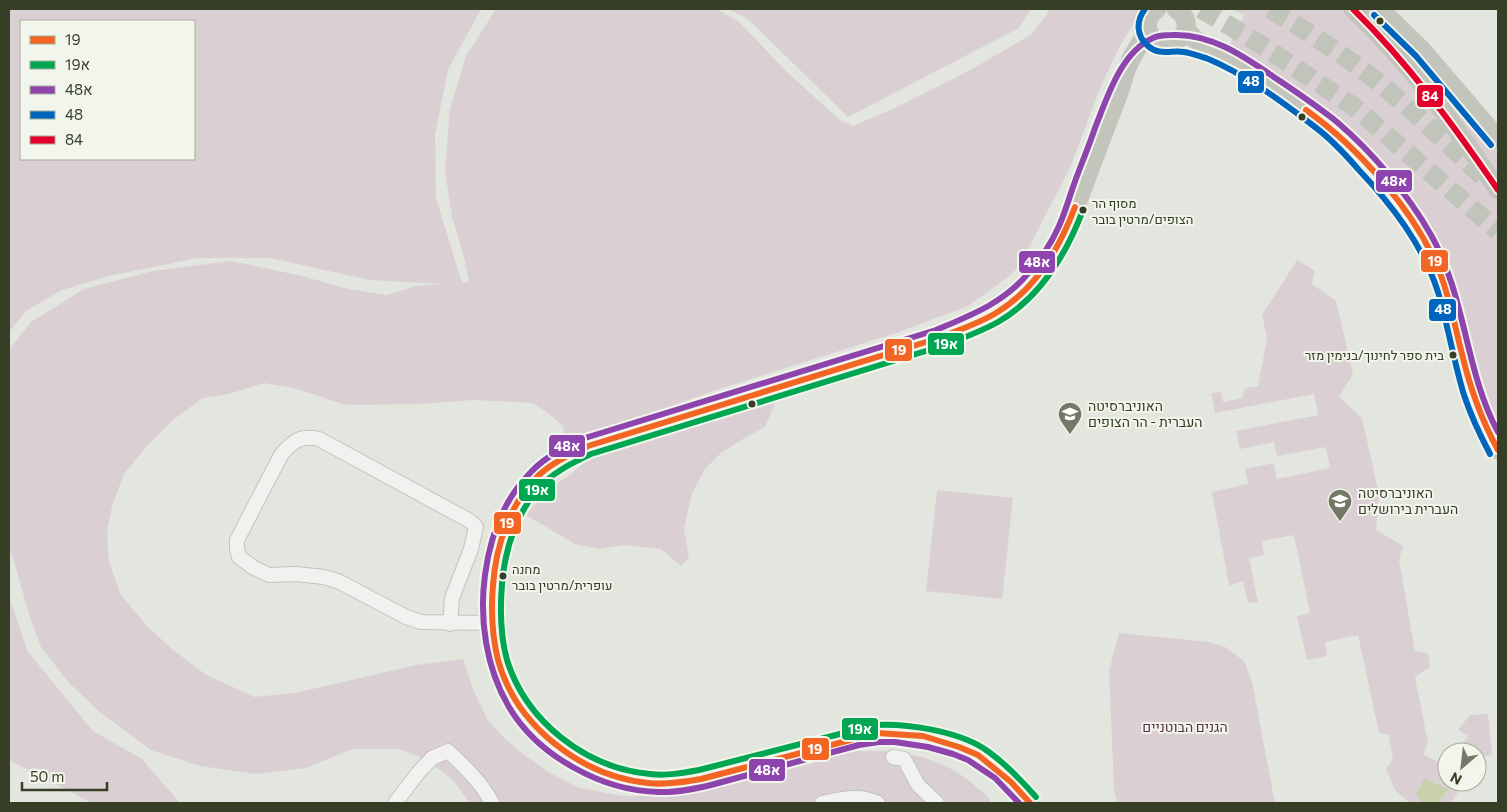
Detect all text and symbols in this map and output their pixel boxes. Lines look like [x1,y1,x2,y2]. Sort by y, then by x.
unlabelled marker [1375,16,1385,26]
legend [20,20,195,160]
text: 19 [65,30,81,48]
text: 19א [65,55,90,73]
line badge: 48 [1237,70,1265,94]
text: 48 [1242,72,1260,89]
text: 48א [65,80,93,98]
line badge: 84 [1416,84,1444,108]
text: 84 [1421,87,1439,104]
text: 48 [65,105,83,123]
unlabelled marker [1297,112,1307,122]
text: 84 [65,130,83,148]
line badge: 48א [1375,169,1413,193]
text: 48א [1381,172,1407,189]
place label: מסוף הר הצופים/מרטין בובר [1092,195,1193,227]
marker: מסוף הר הצופים/מרטין בובר [1078,205,1088,215]
line badge: 19 [1420,249,1449,273]
line badge: 48א [1018,250,1056,274]
text: 19 [1428,252,1443,269]
text: 48א [1024,253,1050,270]
line badge: 48 [1428,298,1457,322]
text: 48 [1434,300,1452,317]
line badge: 19א [927,332,965,356]
text: 19א [934,335,958,352]
line badge: 19 [884,338,913,362]
text: 19 [892,341,907,358]
place label: בית ספר לחינוך/בנימין מזר [1305,347,1444,363]
marker: בית ספר לחינוך/בנימין מזר [1448,350,1458,360]
place label: האוניברסיטה העברית - הר הצופים [1088,397,1203,430]
unlabelled marker [747,399,757,409]
school or university icon: האוניברסיטה העברית - הר הצופים [1057,401,1083,435]
line badge: 48א [548,434,586,458]
text: 48א [554,437,580,454]
line badge: 19א [518,478,556,502]
text: 19א [525,481,549,498]
place label: האוניברסיטה העברית בירושלים [1358,484,1458,517]
school or university icon: האוניברסיטה העברית בירושלים [1327,488,1353,522]
line badge: 19 [493,511,522,535]
text: 19 [500,514,515,531]
place label: מחנה עופרית/מרטין בובר [512,561,612,593]
marker: מחנה עופרית/מרטין בובר [498,571,508,581]
line badge: 19א [841,717,879,741]
park label: הגנים הבוטניים [1142,718,1228,735]
text: 19א [848,720,872,737]
line badge: 19 [801,737,830,761]
text: 19 [808,740,823,757]
north arrow [1437,742,1487,792]
line badge: 48א [748,758,786,782]
scale bar [22,760,108,792]
text: 48א [754,761,780,778]
text: 50 m [30,767,64,785]
text: N [1447,769,1464,789]

